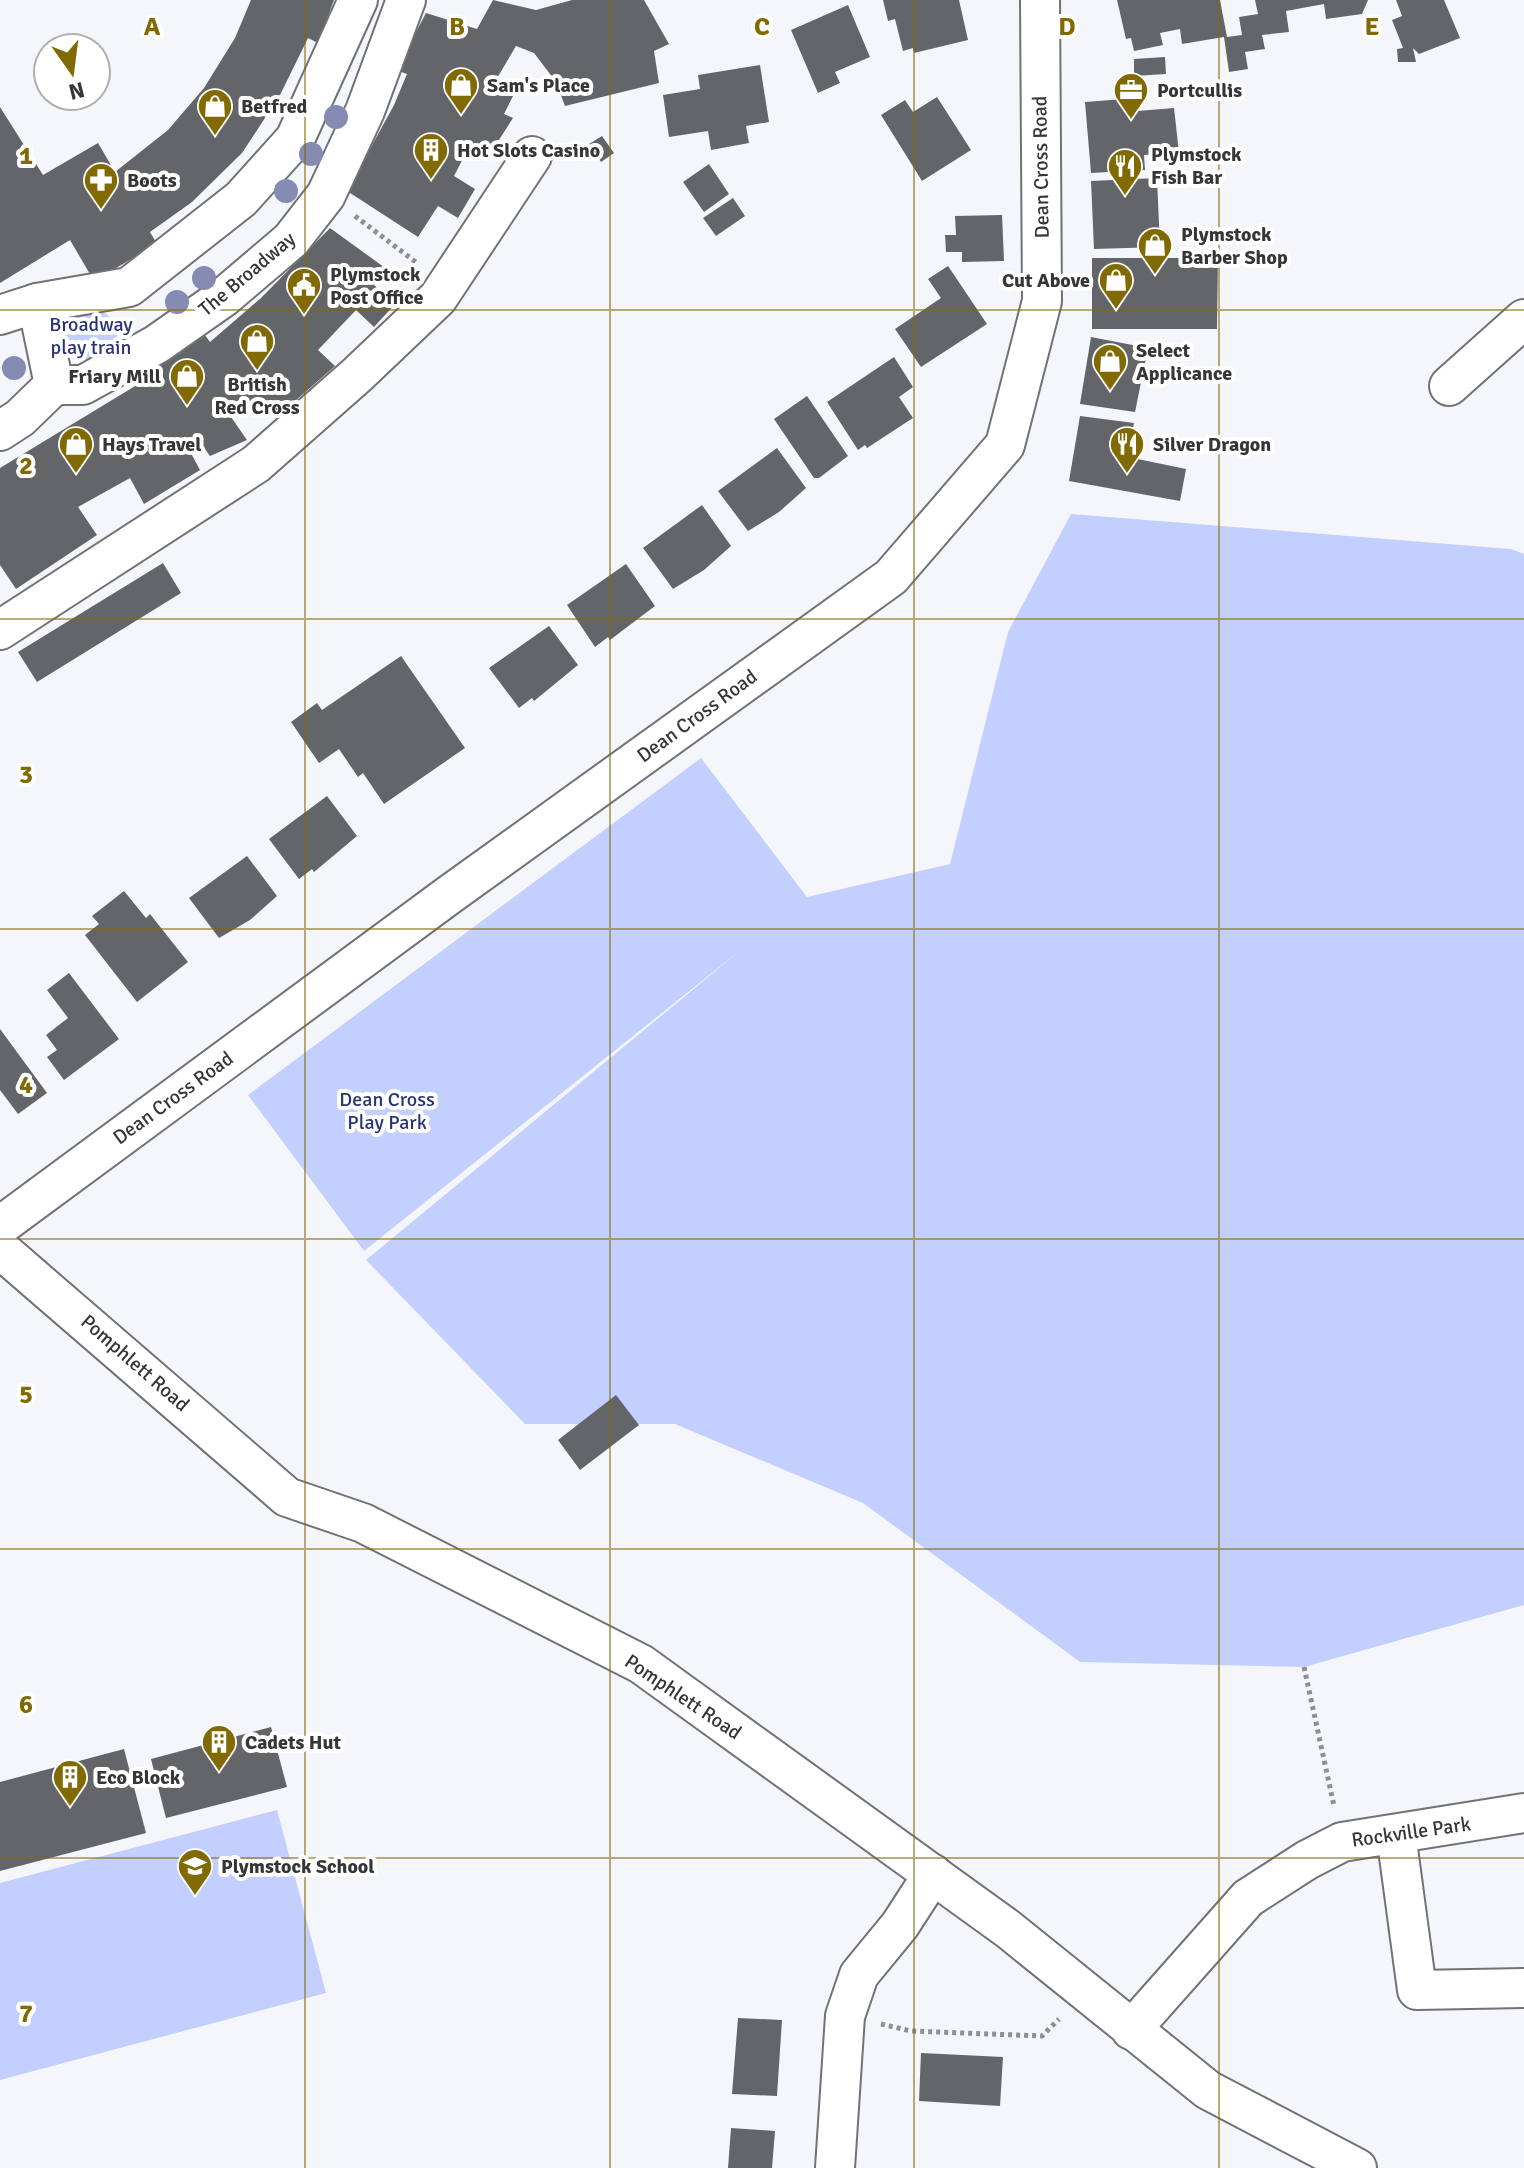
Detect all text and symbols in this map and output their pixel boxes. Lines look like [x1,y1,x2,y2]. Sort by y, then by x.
text: A [144,11,161,43]
text: B [449,11,465,43]
text: C [754,11,770,43]
text: D [1058,11,1076,43]
text: E [1365,11,1379,43]
north arrow [32,32,112,112]
shop icon: Sam's Place [442,66,480,116]
office icon: Portcullis [1112,71,1150,121]
place label: Sam's Place [487,73,590,98]
text: N [66,76,87,106]
place label: Portcullis [1157,78,1242,103]
shop icon: Betfred [196,87,234,137]
place label: Betfred [241,94,308,119]
street label: Dean Cross Road [1027,95,1055,239]
building icon: Hot Slots Casino [412,131,450,181]
place label: Hot Slots Casino [457,138,600,163]
text: 1 [19,140,33,172]
place label: Plymstock Fish Bar [1151,142,1242,190]
restaurant icon: Plymstock Fish Bar [1106,147,1144,197]
pharmacy icon: Boots [82,161,120,211]
place label: Boots [127,168,177,193]
place label: Plymstock Barber Shop [1181,222,1288,270]
street label: The Broadway [194,226,301,322]
shop icon: Plymstock Barber Shop [1136,226,1174,276]
shop icon: Cut Above [1097,261,1135,311]
place label: Plymstock Post Office [330,262,424,310]
public building icon: Plymstock Post Office [285,266,323,316]
place label: Cut Above [1002,268,1090,293]
park label: Broadway play train [49,312,133,360]
shop icon: British Red Cross [238,322,276,372]
place label: Select Applicance [1136,338,1232,386]
shop icon: Select Applicance [1091,342,1129,392]
shop icon: Friary Mill [168,357,206,407]
place label: Friary Mill [68,364,161,389]
place label: British Red Cross [214,372,300,420]
shop icon: Hays Travel [57,425,95,475]
restaurant icon: Silver Dragon [1108,425,1146,475]
place label: Hays Travel [102,432,202,457]
place label: Silver Dragon [1153,432,1271,457]
text: 2 [19,450,33,482]
street label: Dean Cross Road [632,664,762,768]
text: 3 [19,759,33,791]
street label: Dean Cross Road [108,1046,238,1150]
text: 4 [19,1069,33,1101]
park label: Dean Cross Play Park [339,1087,435,1135]
street label: Pomphlett Road [76,1309,194,1417]
text: 5 [19,1379,33,1411]
street label: Pomphlett Road [620,1649,746,1745]
text: 6 [19,1689,33,1721]
building icon: Cadets Hut [200,1723,238,1773]
place label: Cadets Hut [245,1730,341,1755]
building icon: Eco Block [51,1758,89,1808]
place label: Eco Block [96,1765,181,1790]
street label: Rockville Park [1350,1811,1472,1853]
school or university icon: Plymstock School [176,1847,214,1897]
place label: Plymstock School [221,1854,375,1879]
text: 7 [19,1998,33,2030]

